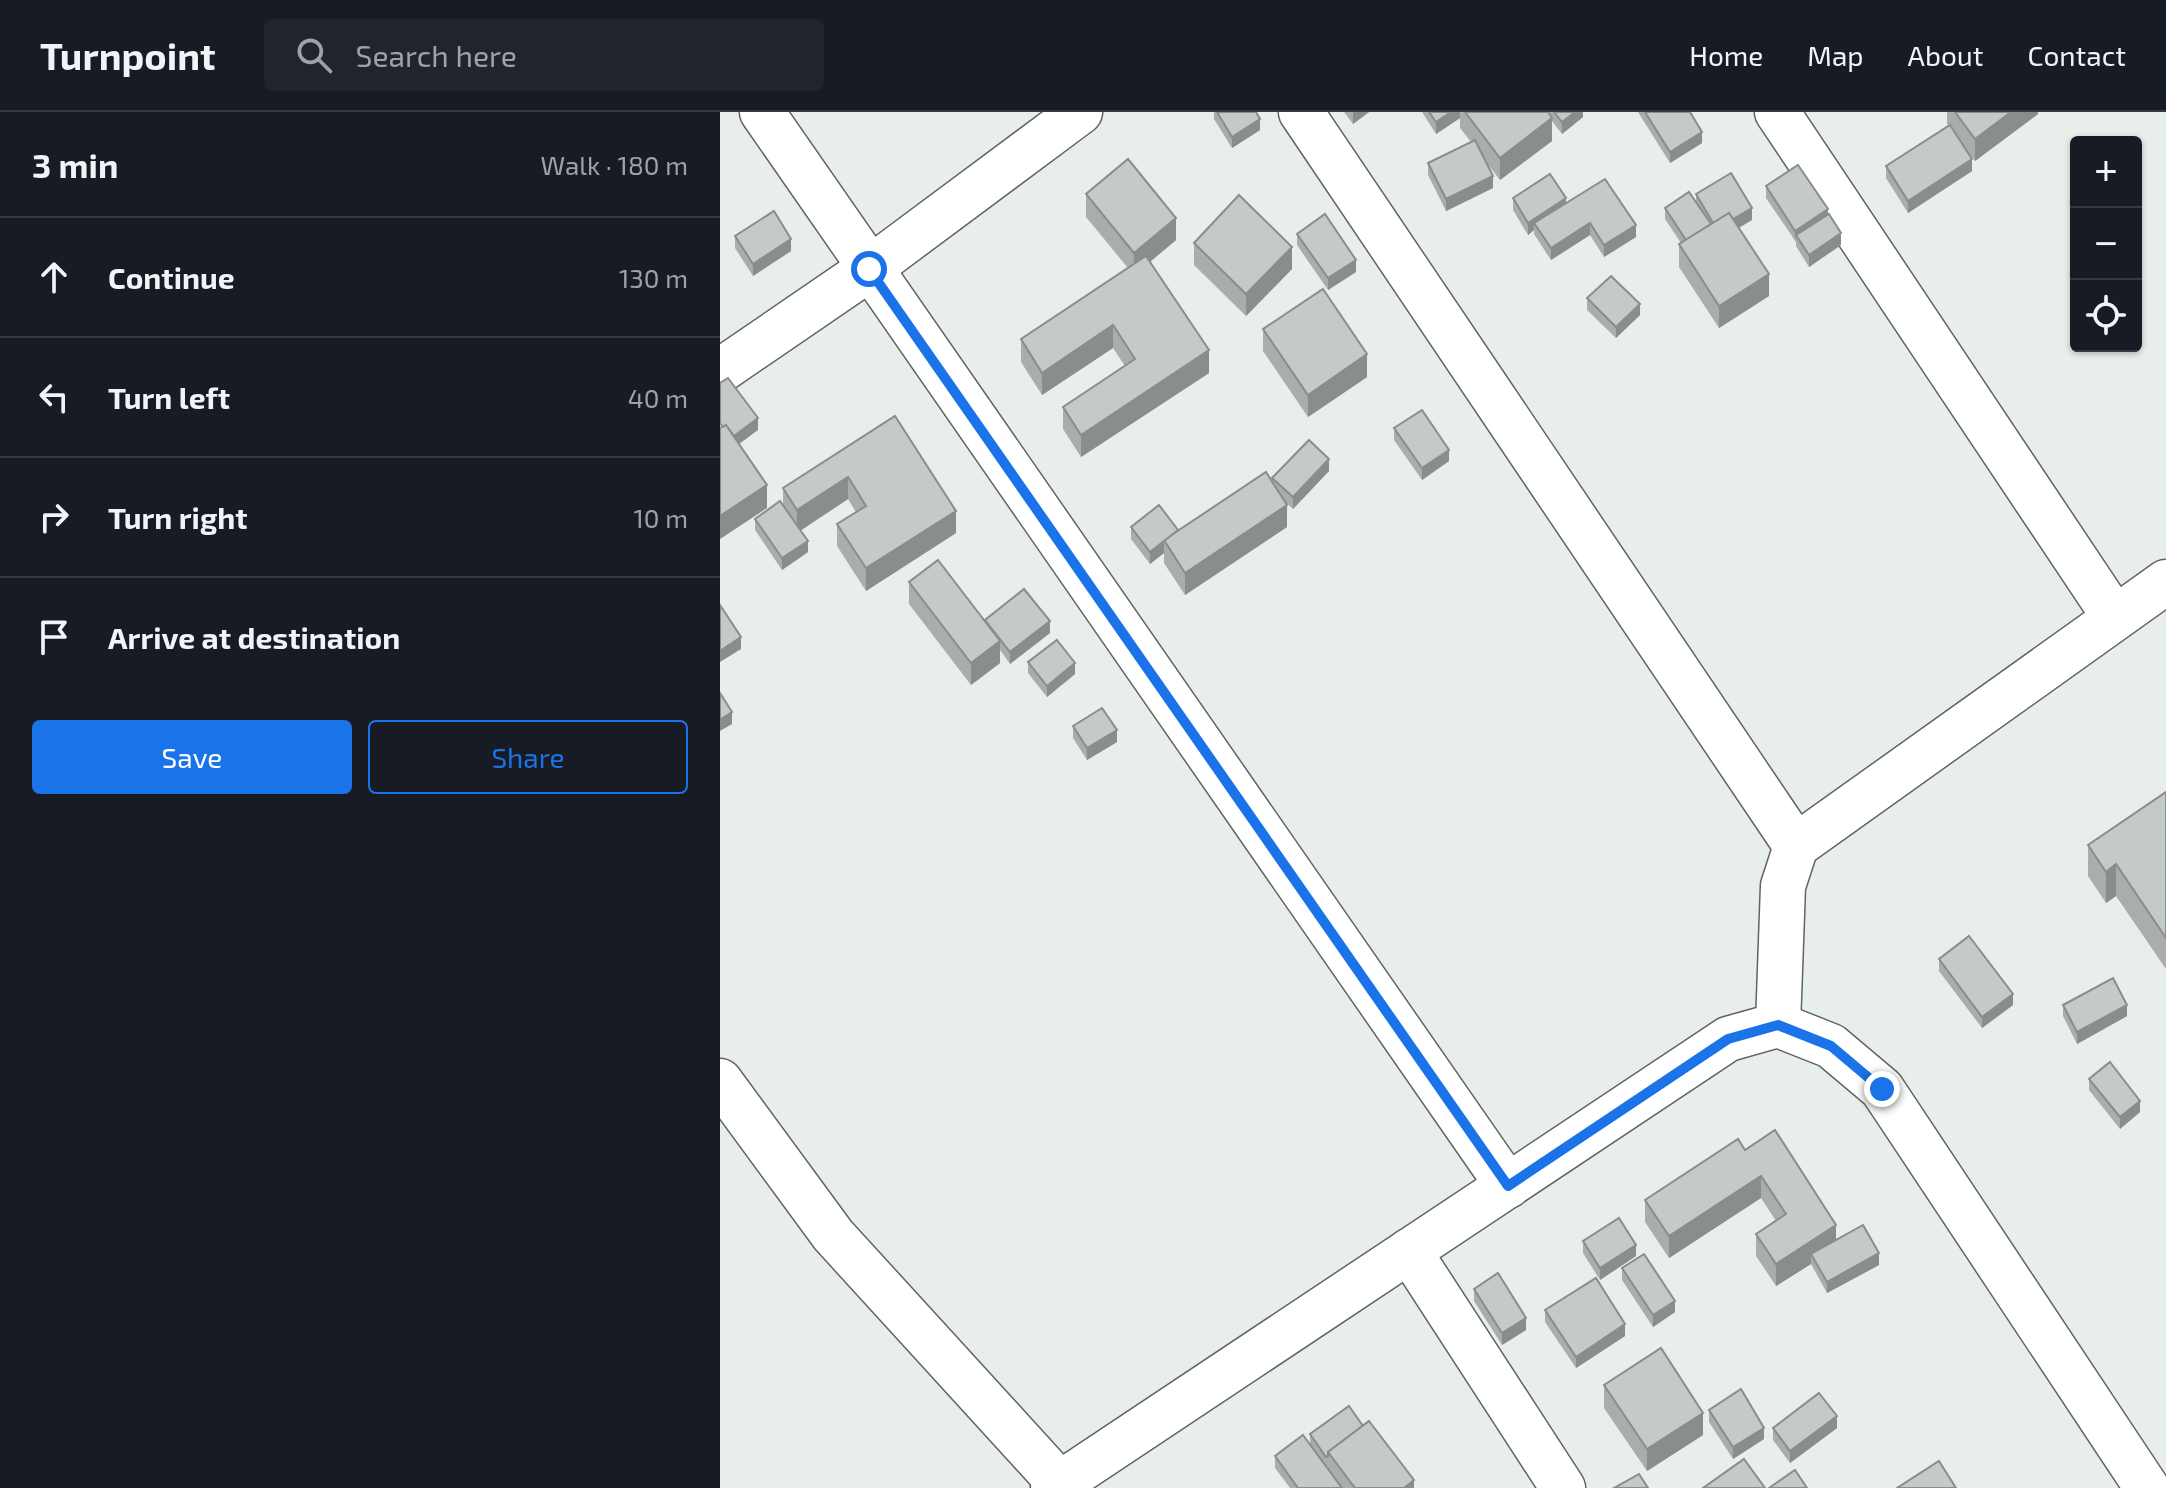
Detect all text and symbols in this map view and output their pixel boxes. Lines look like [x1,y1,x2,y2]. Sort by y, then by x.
search box [264,19,824,91]
text: Turnpoint [40,32,216,78]
icon: search [292,33,336,77]
text: Search here [356,37,517,73]
text: Home [1689,38,1763,72]
text: Map [1807,38,1864,72]
text: About [1908,38,1983,72]
text: Contact [2027,38,2126,72]
map controls [2070,136,2142,352]
button: + [2070,136,2142,208]
text: 3 min [32,144,118,185]
text: Walk · 180 m [541,149,688,180]
button: − [2070,208,2142,280]
route start [851,251,887,287]
icon: ahead [32,255,76,299]
text: Continue [108,259,235,295]
text: 130 m [619,262,688,293]
button: locate [2070,280,2142,352]
icon: left [32,375,76,419]
text: Turn left [108,379,230,415]
text: 40 m [628,382,688,413]
icon: right [32,495,76,539]
text: Turn right [108,499,248,535]
text: 10 m [633,502,688,533]
icon: arrive [32,615,76,659]
text: Arrive at destination [108,619,400,655]
button: Save [32,720,352,794]
button: Share [368,720,688,794]
route end [1864,1071,1900,1107]

